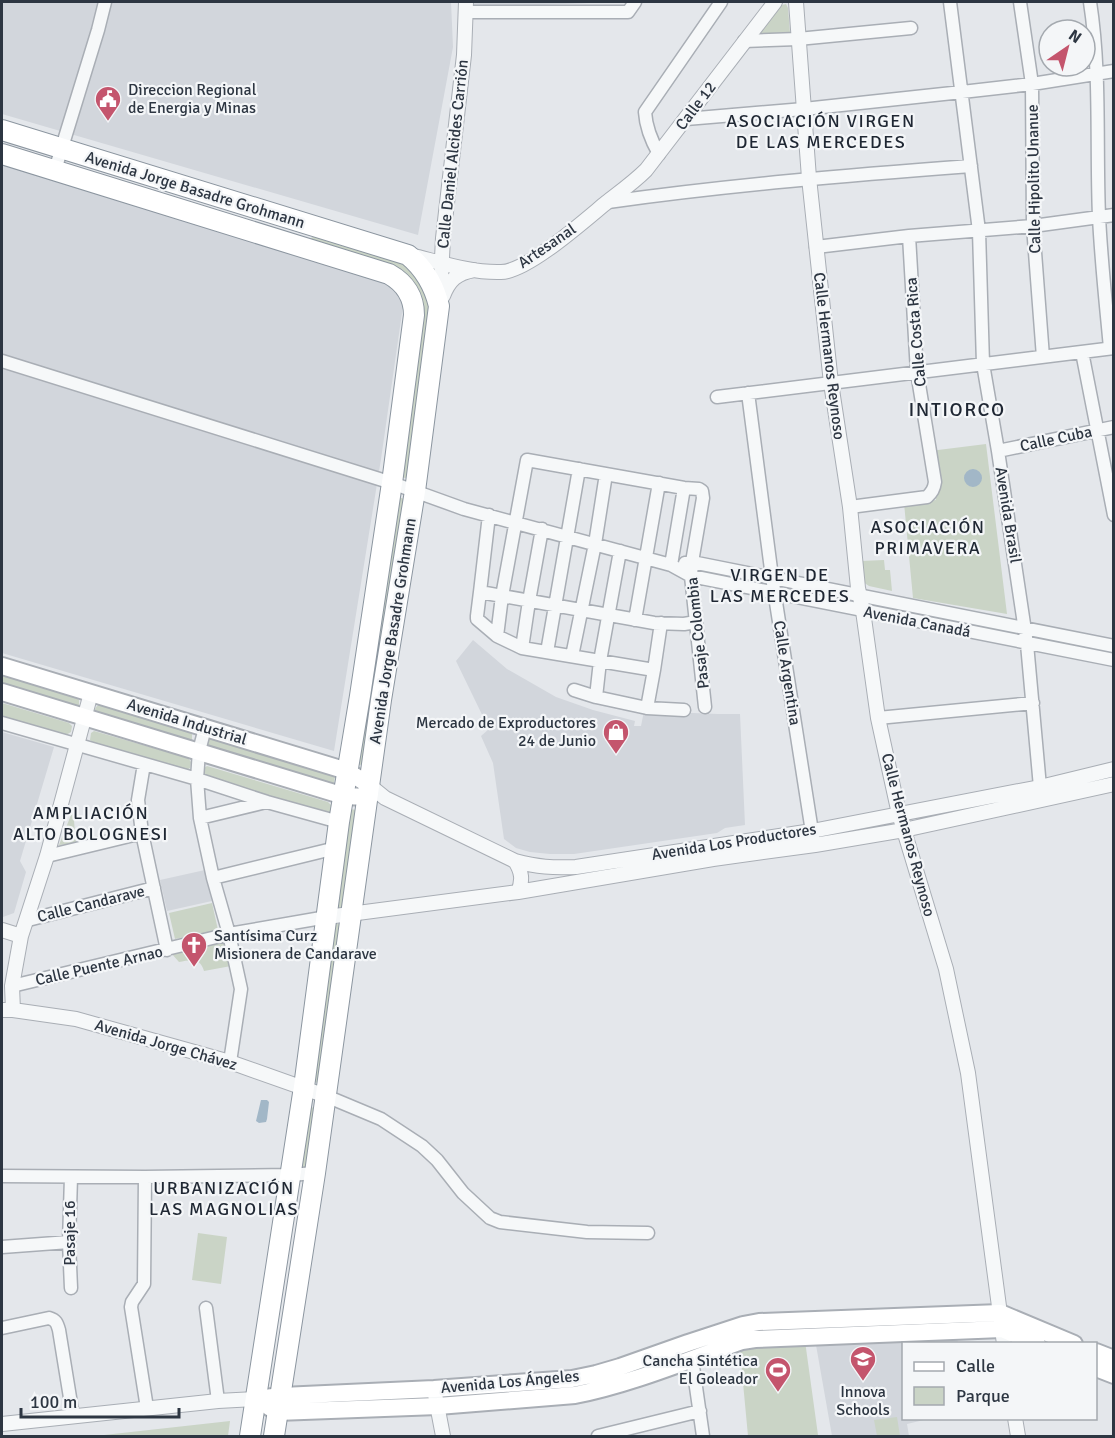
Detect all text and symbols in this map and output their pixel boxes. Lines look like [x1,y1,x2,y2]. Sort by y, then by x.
north arrow [1037,18,1097,78]
text: N [1065,25,1085,48]
street label: Calle Daniel Alcides Carrión [433,58,473,250]
street label: Calle 12 [671,78,721,134]
place label: Direccion Regional de Energia y Minas [128,80,257,118]
public building icon: Direccion Regional de Energia y Minas [93,84,123,122]
street label: Calle Hipolito Unanue [1023,104,1045,254]
district label: ASOCIACIÓN VIRGEN DE LAS MERCEDES [726,110,916,153]
street label: Avenida Jorge Basadre Grohmann [83,147,307,233]
street label: Artesanal [514,219,580,273]
street label: Calle Hermanos Reynoso [809,271,849,441]
street label: Calle Costa Rica [901,276,931,388]
district label: INTIORCO [908,397,1006,422]
street label: Calle Cuba [1018,422,1094,456]
street label: Avenida Brasil [991,465,1026,565]
district label: ASOCIACIÓN PRIMAVERA [871,516,985,559]
street label: Avenida Jorge Basadre Grohmann [365,517,421,745]
district label: VIRGEN DE LAS MERCEDES [710,564,850,607]
street label: Pasaje Colombia [682,576,714,690]
street label: Avenida Canadá [862,602,972,642]
street label: Calle Argentina [769,619,805,727]
street label: Avenida Industrial [125,694,250,750]
place label: Mercado de Exproductores 24 de Junio [416,713,596,751]
shop icon: Mercado de Exproductores 24 de Junio [601,717,631,755]
street label: Calle Hermanos Reynoso [877,751,939,919]
district label: AMPLIACIÓN ALTO BOLOGNESI [13,802,169,845]
street label: Avenida Los Productores [650,819,818,865]
street label: Calle Candarave [35,881,147,927]
place label: Santísima Curz Misionera de Candarave [214,926,377,964]
church icon: Santísima Curz Misionera de Candarave [179,930,209,968]
street label: Calle Puente Arnao [33,942,165,990]
street label: Avenida Jorge Chávez [92,1015,240,1075]
district label: URBANIZACIÓN LAS MAGNOLIAS [149,1177,299,1220]
street label: Pasaje 16 [60,1200,80,1266]
legend [902,1342,1097,1420]
school or university icon: Innova Schools [848,1344,878,1382]
place label: Cancha Sintética El Goleador [643,1351,758,1389]
sports icon: Cancha Sintética El Goleador [763,1355,793,1393]
text: Calle [956,1355,995,1377]
street label: Avenida Los Ángeles [440,1366,580,1398]
scale bar [21,1381,178,1419]
place label: Innova Schools [836,1382,890,1420]
text: Parque [956,1385,1010,1407]
text: 100 m [30,1391,77,1413]

